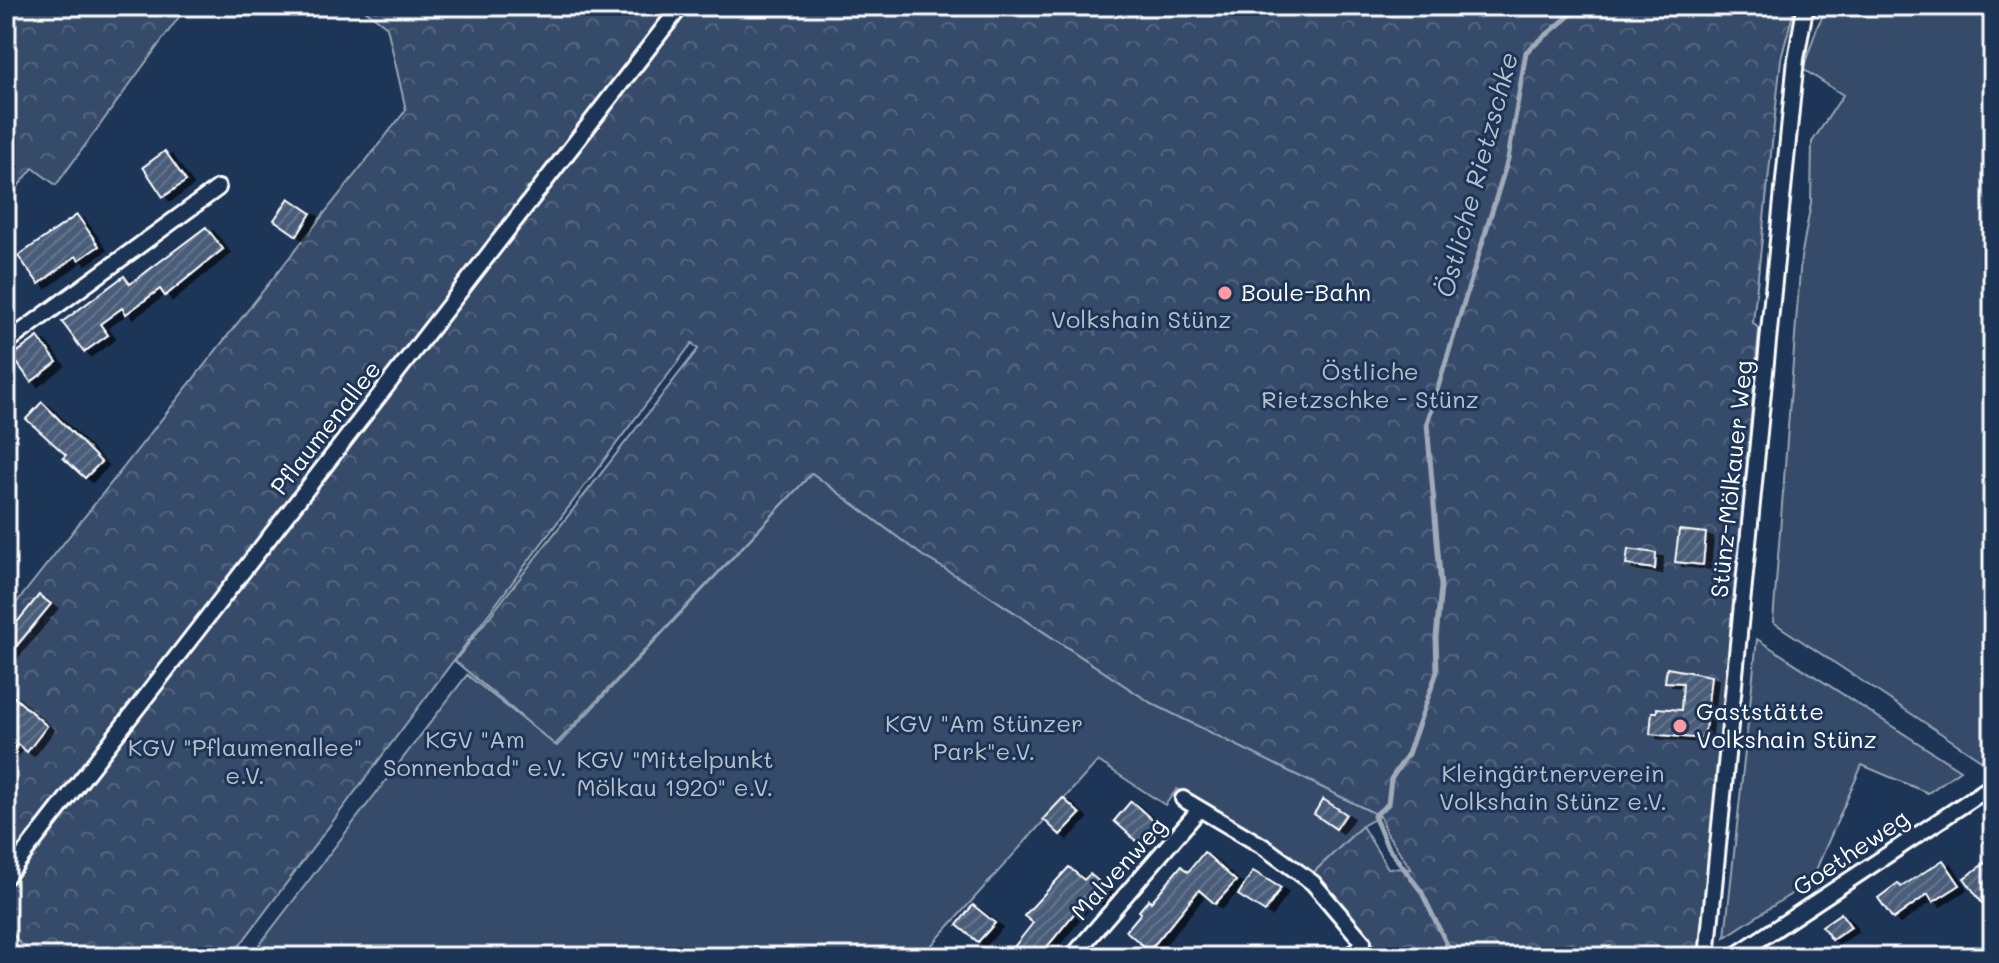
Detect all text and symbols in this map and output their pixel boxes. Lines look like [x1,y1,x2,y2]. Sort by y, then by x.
water label: Östliche Rietzschke [1427,48,1525,301]
place label: Boule-Bahn [1241,276,1371,307]
marker: Boule-Bahn [1216,284,1234,302]
park label: Volkshain Stünz [1051,303,1231,334]
street label: Pflaumenallee [263,354,387,500]
park label: Östliche Rietzschke - Stünz [1261,355,1479,414]
street label: Stünz-Mölkauer Weg [1703,359,1758,599]
place label: Gaststätte Volkshain Stünz [1696,695,1877,754]
park label: KGV "Am Stünzer Park"e.V. [885,707,1083,766]
marker: Gaststätte Volkshain Stünz [1671,717,1689,735]
park label: KGV "Am Sonnenbad" e.V. [383,723,567,782]
park label: KGV "Pflaumenallee" e.V. [128,731,362,790]
park label: KGV "Mittelpunkt Mölkau 1920" e.V. [577,743,773,802]
park label: Kleingärtnerverein Volkshain Stünz e.V. [1439,757,1667,816]
street label: Goetheweg [1786,802,1914,902]
street label: Malvenweg [1063,810,1172,926]

